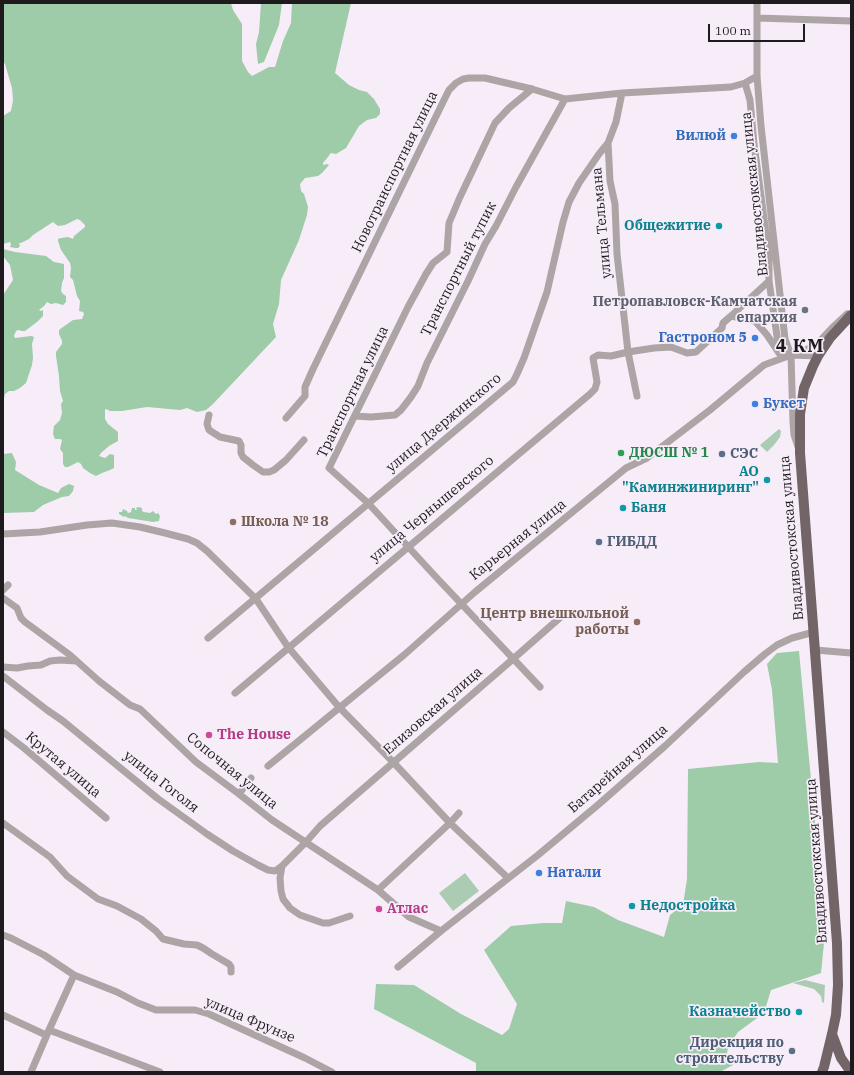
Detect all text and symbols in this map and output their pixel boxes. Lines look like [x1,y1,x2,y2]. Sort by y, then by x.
scale bar [710,16,807,42]
text: 100 m [715,23,751,38]
street label: Новотранспортная улица [349,88,441,256]
street label: Владивостокская улица [738,111,772,277]
place label: Вилюй [676,128,726,144]
marker: Вилюй [729,131,739,141]
street label: улица Тельмана [589,167,615,279]
street label: Транспортный тупик [418,199,500,339]
place label: Общежитие [624,218,711,234]
marker: Общежитие [714,221,724,231]
place label: Петропавловск-Камчатская епархия [592,294,797,326]
marker: Петропавловск-Камчатская епархия [800,305,810,315]
street label: Транспортная улица [314,323,392,461]
place label: Гастроном 5 [658,330,747,346]
marker: Гастроном 5 [750,333,760,343]
district label: 4 КМ [776,336,824,358]
street label: улица Дзержинского [383,370,505,476]
place label: Букет [763,396,805,412]
marker: Букет [750,399,760,409]
place label: ДЮСШ № 1 [629,445,709,461]
place label: СЭС [730,446,758,462]
marker: ДЮСШ № 1 [616,448,626,458]
marker: СЭС [717,449,727,459]
street label: улица Чернышевского [367,452,497,566]
street label: Владивостокская улица [776,455,808,621]
place label: АО "Каминжиниринг" [622,464,759,496]
marker: АО "Каминжиниринг" [762,475,772,485]
street label: Карьерная улица [466,496,570,584]
place label: Баня [631,500,666,516]
marker: Баня [618,503,628,513]
place label: Школа № 18 [241,514,329,530]
marker: Школа № 18 [228,517,238,527]
place label: ГИБДД [607,534,657,550]
marker: ГИБДД [594,537,604,547]
place label: Центр внешкольной работы [480,606,629,638]
marker: Центр внешкольной работы [632,617,642,627]
street label: Елизовская улица [380,664,486,758]
street label: Батарейная улица [565,721,671,817]
place label: The House [217,727,291,743]
street label: Крутая улица [22,729,104,801]
street label: Сопочная улица [183,729,281,813]
marker: The House [204,730,214,740]
street label: улица Гоголя [120,747,202,817]
street label: Владивостокская улица [803,778,831,944]
place label: Натали [547,865,601,881]
marker: Натали [534,868,544,878]
place label: Недостройка [640,898,736,914]
place label: Атлас [387,901,428,917]
marker: Недостройка [627,901,637,911]
marker: Атлас [374,904,384,914]
street label: улица Фрунзе [202,993,298,1047]
place label: Казначейство [689,1004,791,1020]
marker: Казначейство [794,1007,804,1017]
place label: Дирекция по строительству [676,1035,784,1068]
marker: Дирекция по строительству [787,1046,797,1056]

